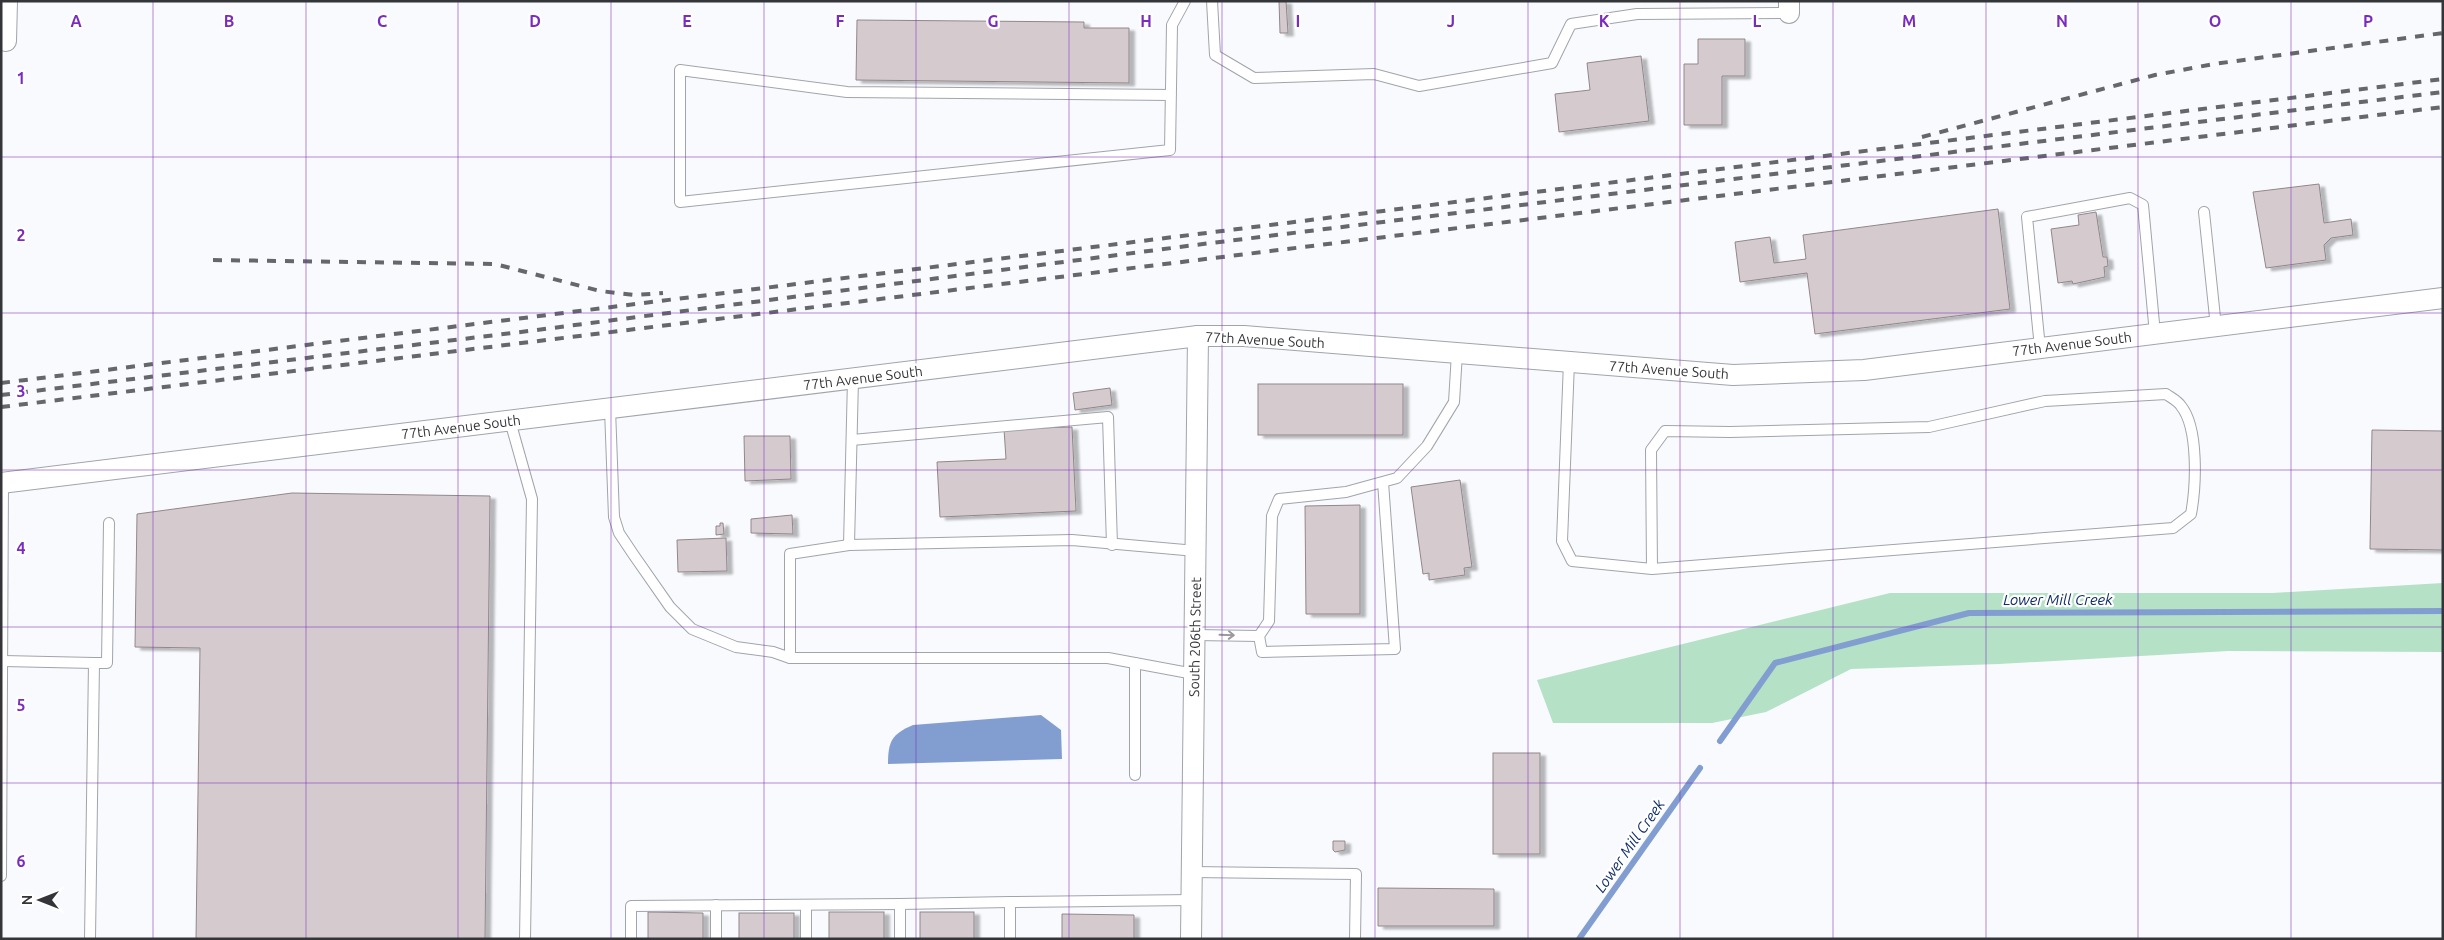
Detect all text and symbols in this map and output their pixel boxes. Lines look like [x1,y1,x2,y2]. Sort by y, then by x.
text: A [70,12,82,30]
text: B [224,12,234,30]
text: C [377,12,387,30]
text: D [529,12,541,30]
text: E [682,12,692,30]
text: F [836,12,845,30]
text: G [987,12,999,30]
text: H [1140,12,1152,30]
text: I [1296,12,1300,30]
text: J [1447,12,1455,30]
text: K [1599,12,1610,30]
text: L [1753,12,1762,30]
text: M [1902,12,1916,30]
text: N [2056,12,2068,30]
text: O [2209,12,2221,30]
text: P [2363,12,2373,30]
text: 1 [16,69,26,87]
text: 2 [16,226,26,244]
street label: 77th Avenue South [1205,329,1325,351]
street label: 77th Avenue South [2012,329,2132,359]
street label: 77th Avenue South [1609,358,1729,382]
street label: 77th Avenue South [803,363,923,393]
text: 3 [16,382,26,400]
street label: 77th Avenue South [401,412,521,442]
text: 4 [16,539,26,557]
street label: South 206th Street [1186,577,1204,697]
water label: Lower Mill Creek [2003,591,2113,608]
one-way arrow [1219,631,1235,640]
text: 5 [16,696,26,714]
water label: Lower Mill Creek [1591,796,1668,895]
text: 6 [16,852,26,870]
north arrow [15,875,65,925]
text: N [19,895,35,905]

